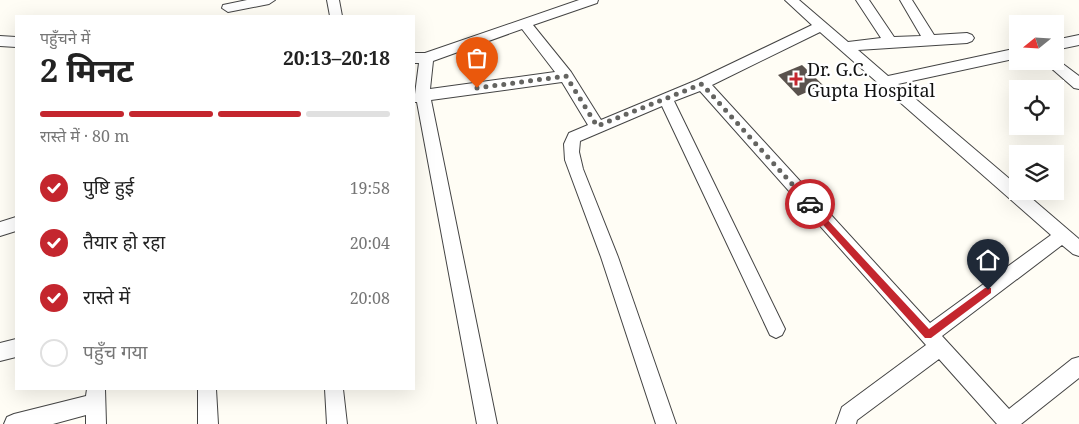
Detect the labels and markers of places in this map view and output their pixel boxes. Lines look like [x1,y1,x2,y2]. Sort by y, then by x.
pin [456,37,498,88]
place label: Dr. G.C. Gupta Hospital [807,57,936,102]
marker: Dr. G.C. Gupta Hospital [789,72,803,86]
pin [967,239,1009,290]

